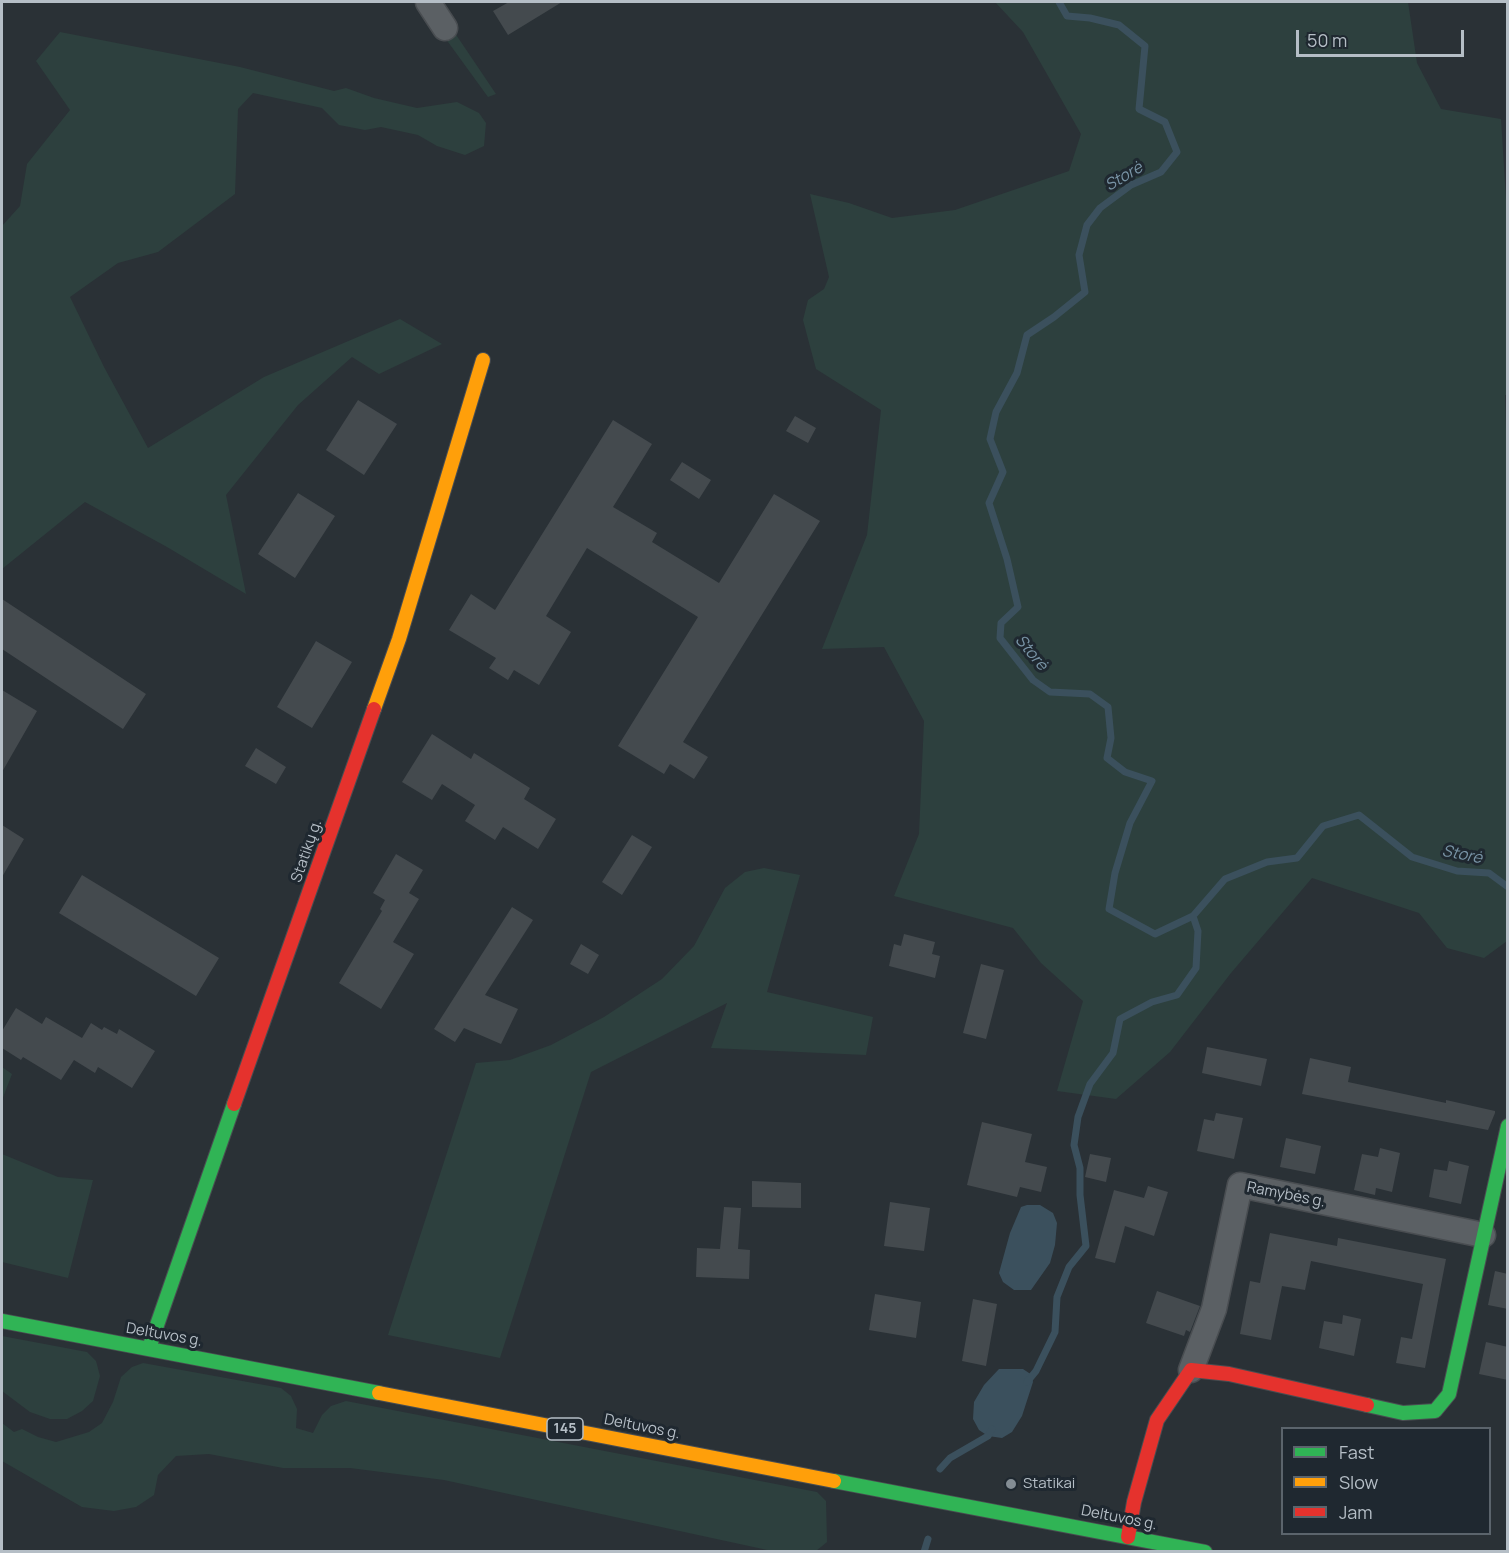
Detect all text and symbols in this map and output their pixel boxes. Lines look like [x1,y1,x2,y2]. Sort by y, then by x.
scale bar [1299,18,1467,56]
text: 50 m [1307,28,1347,52]
water label: Storė [1102,158,1146,196]
water label: Storė [1011,631,1051,675]
street label: Statikų g. [288,817,326,885]
water label: Storė [1440,842,1484,868]
street label: Ramybės g. [1245,1179,1327,1211]
street label: Deltuvos g. [125,1319,203,1351]
street label: Deltuvos g. [603,1411,681,1443]
road number: 145 [547,1418,583,1440]
legend [1281,1427,1491,1535]
text: Fast [1339,1440,1374,1464]
text: Slow [1339,1470,1378,1494]
place label: Statikai [1023,1475,1075,1493]
marker: Statikai [1004,1477,1018,1491]
text: Jam [1339,1500,1373,1524]
street label: Deltuvos g. [1080,1502,1158,1534]

